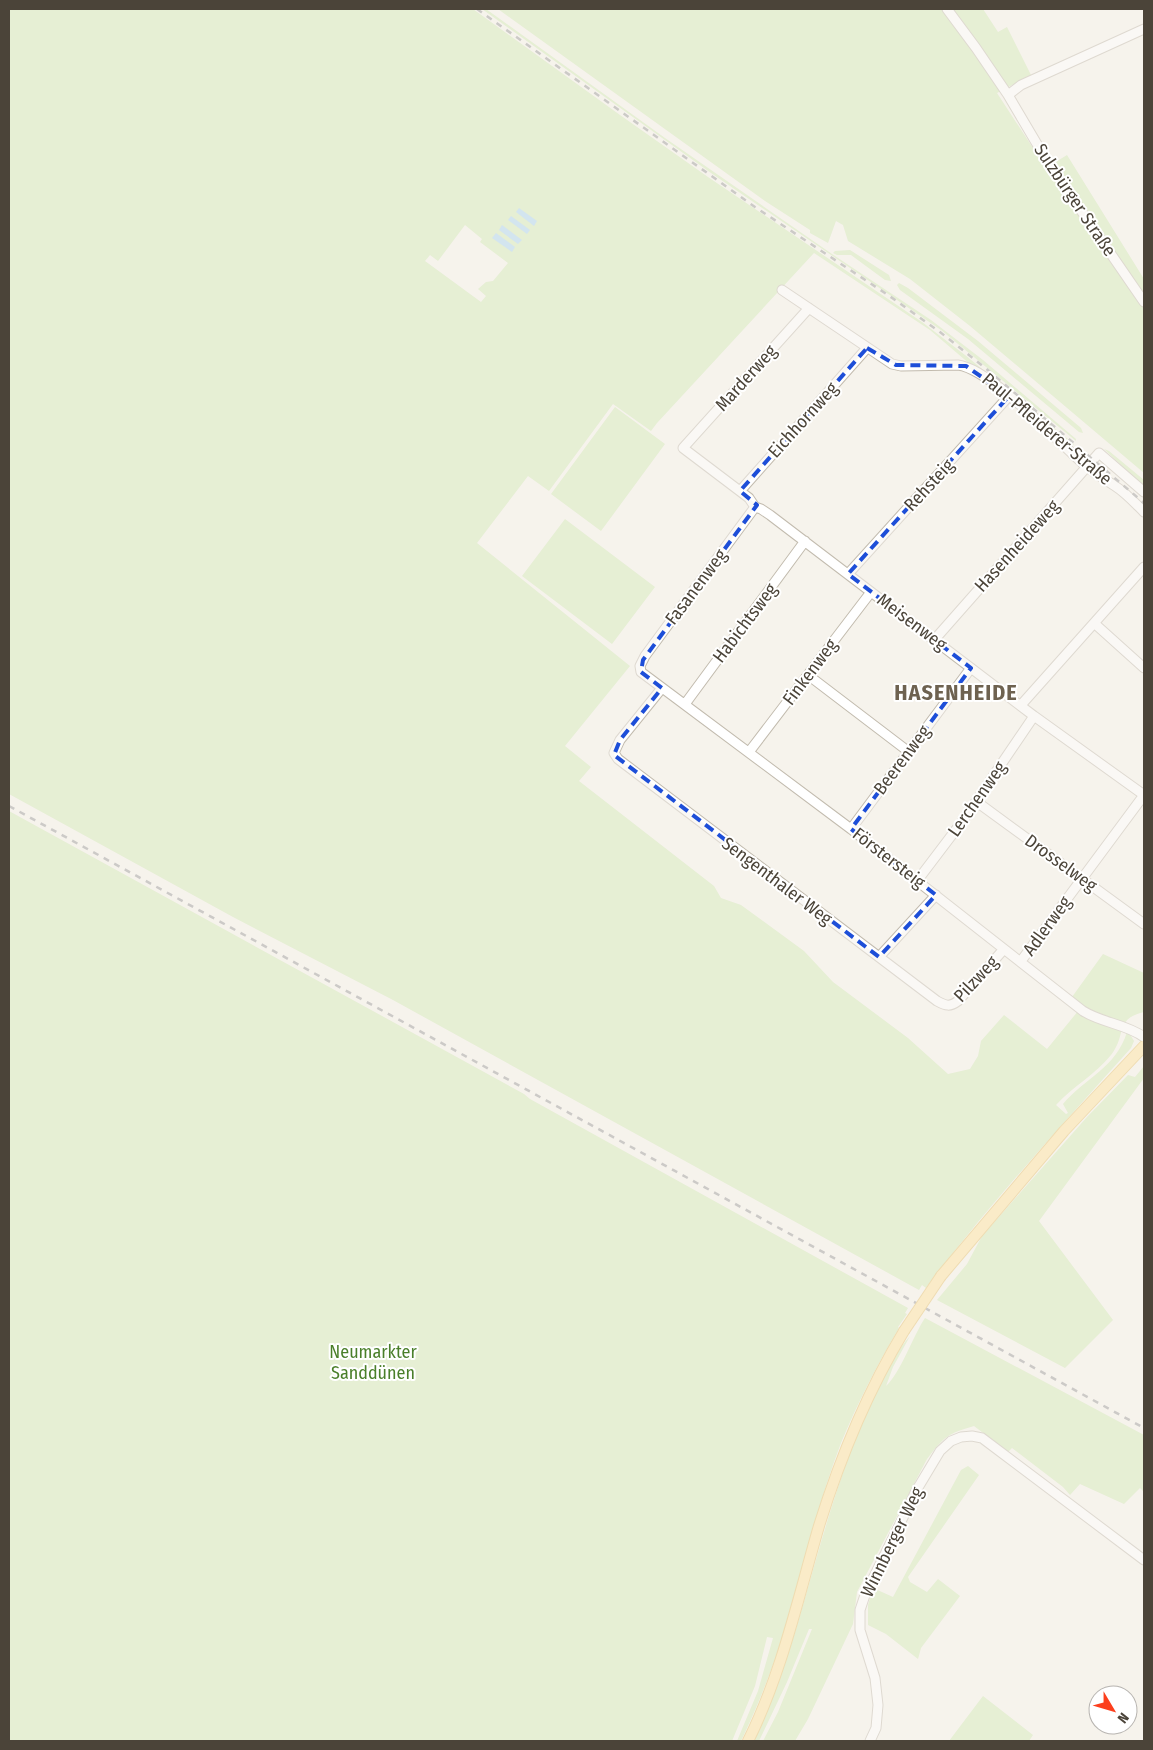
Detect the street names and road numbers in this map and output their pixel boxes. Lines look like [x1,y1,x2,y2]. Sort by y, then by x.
street label: Sulzbürger Straße [1029,140,1121,260]
street label: Marderweg [711,340,782,416]
street label: Paul-Pfleiderer-Straße [977,368,1117,490]
street label: Eichhornweg [763,377,843,462]
street label: Rehsteig [899,454,959,516]
street label: Hasenheideweg [970,495,1064,597]
street label: Fasanenweg [660,544,732,629]
street label: Habichtsweg [708,579,782,667]
street label: Meisenweg [873,589,952,656]
street label: Finkenweg [778,634,842,709]
street label: Beerenweg [869,721,935,799]
street label: Lerchenweg [943,757,1011,841]
street label: Förstersteig [848,823,930,894]
street label: Drosselweg [1021,830,1102,897]
street label: Sengenthaler Weg [717,832,837,930]
street label: Adlerweg [1018,892,1076,960]
street label: Pilzweg [949,951,1003,1007]
street label: Winnberger Weg [856,1483,928,1601]

